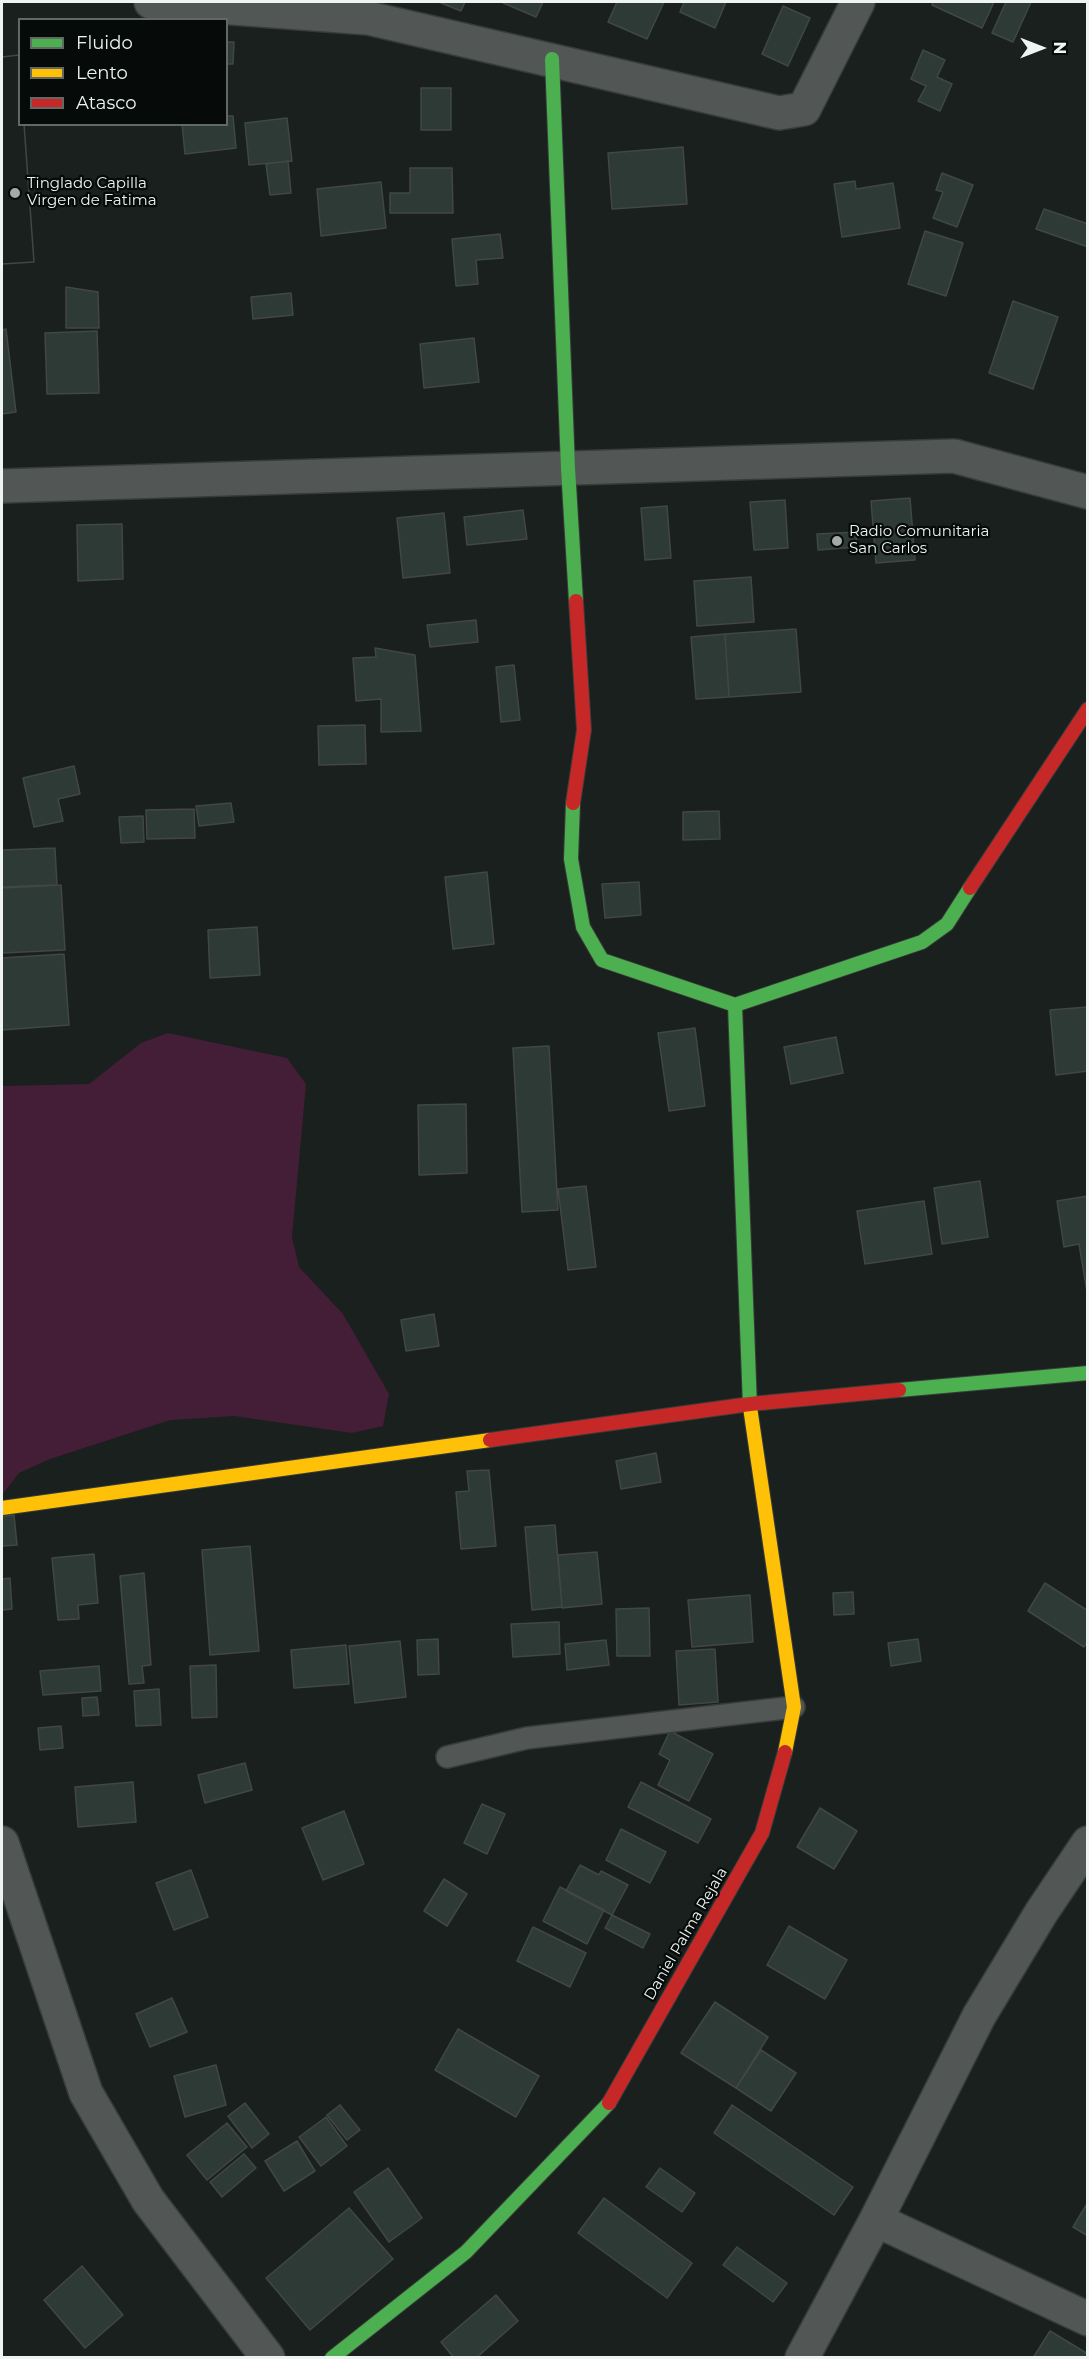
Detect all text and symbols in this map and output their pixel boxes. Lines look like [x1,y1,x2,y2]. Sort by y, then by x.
legend [18,18,228,126]
north arrow [1011,18,1071,78]
text: Fluido [76,32,133,54]
text: N [1050,42,1069,54]
text: Lento [76,62,128,84]
text: Atasco [76,92,136,114]
place label: Tinglado Capilla Virgen de Fatima [27,175,157,210]
marker: Tinglado Capilla Virgen de Fatima [8,186,22,200]
place label: Radio Comunitaria San Carlos [849,523,989,558]
marker: Radio Comunitaria San Carlos [830,534,844,548]
street label: Daniel Palma Rejala [641,1864,731,2004]

